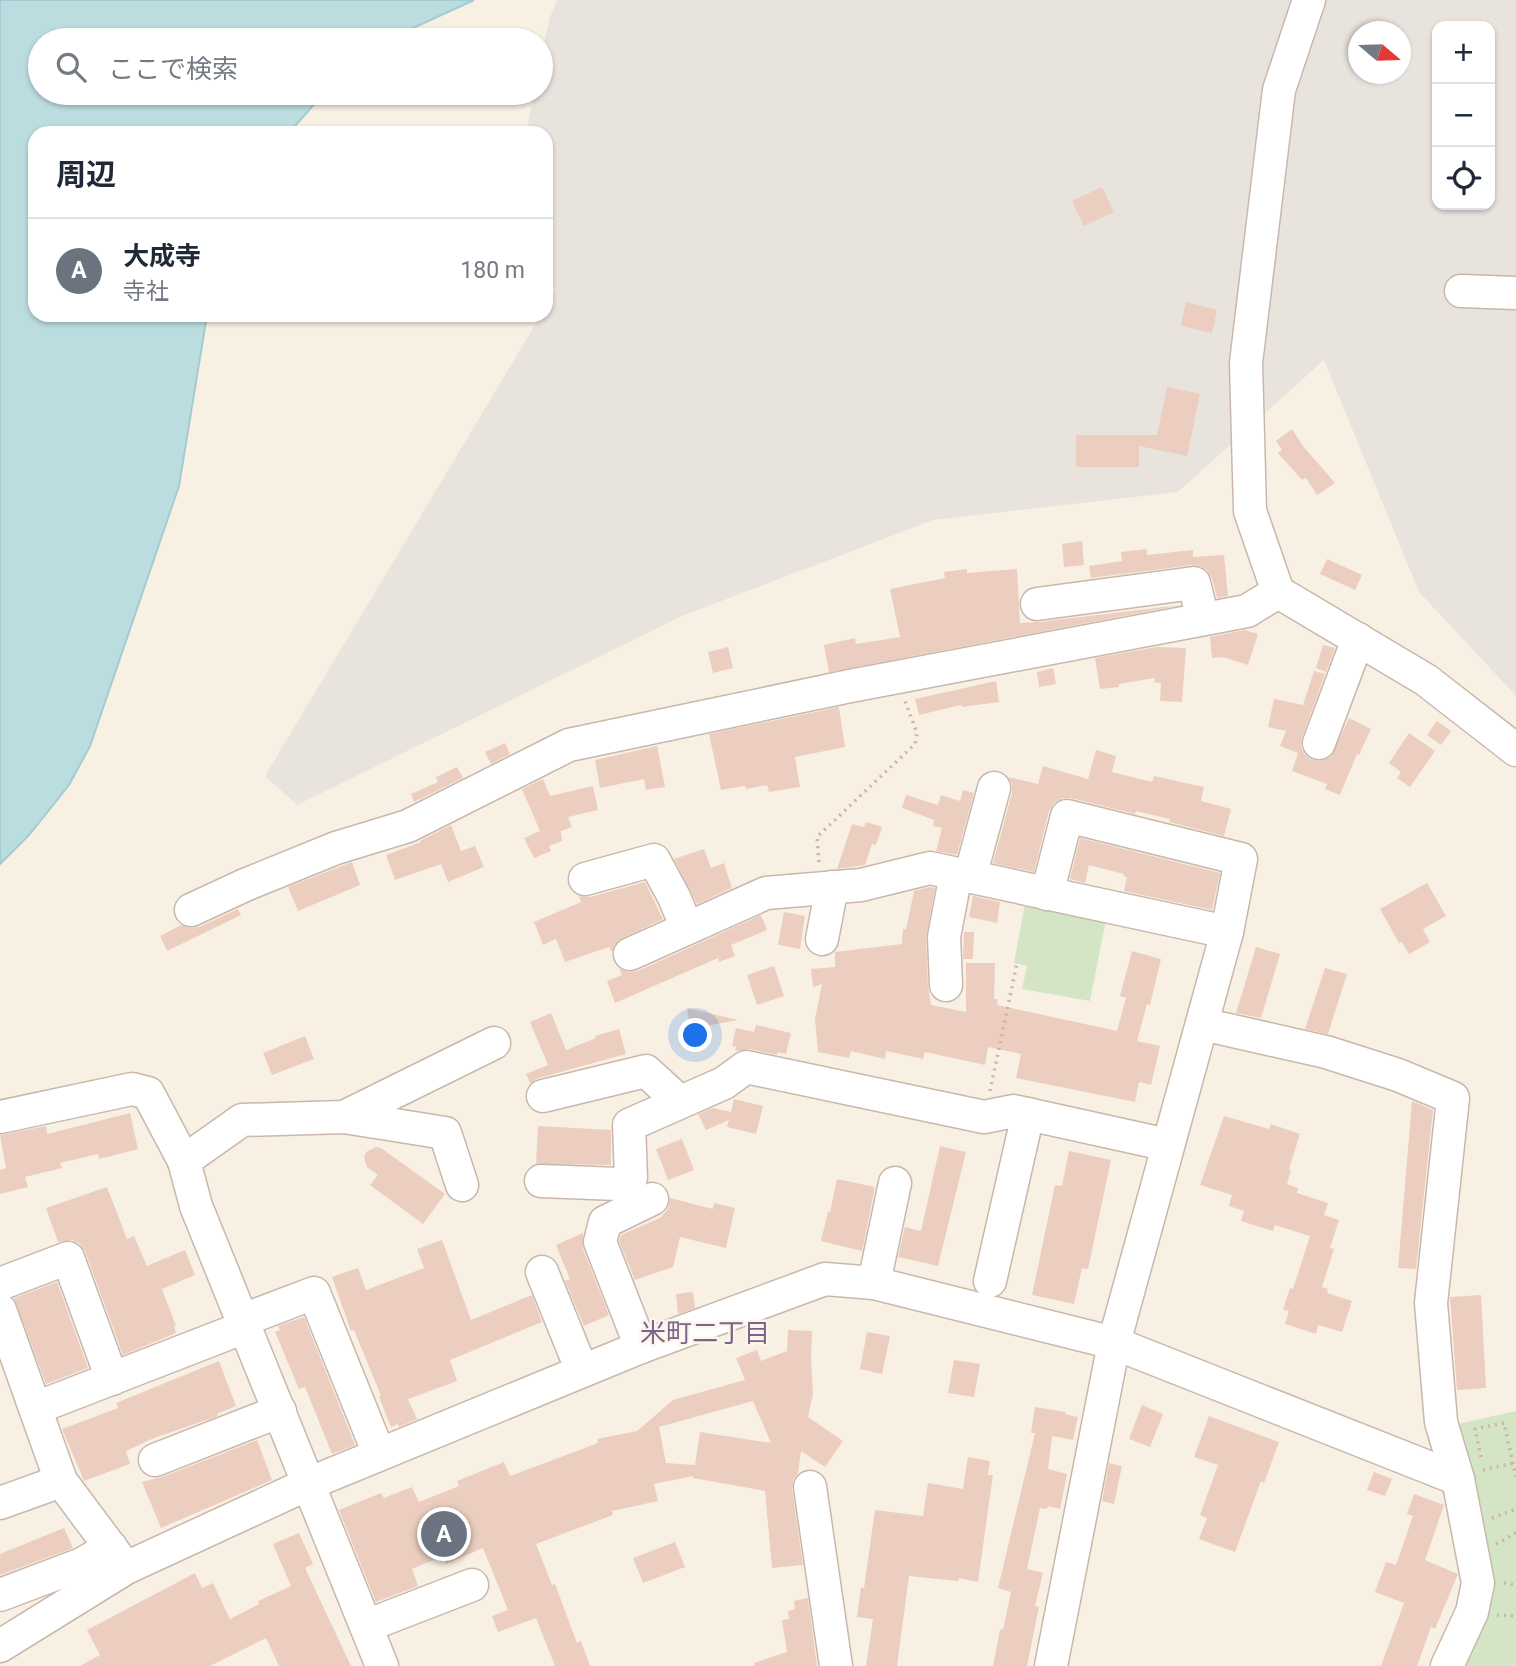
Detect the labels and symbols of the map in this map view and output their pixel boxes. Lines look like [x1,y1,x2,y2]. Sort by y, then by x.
north arrow [1348,21,1411,84]
your location [678,1018,712,1052]
district label: 米町二丁目 [640,1318,770,1348]
pin: A [421,1508,467,1560]

